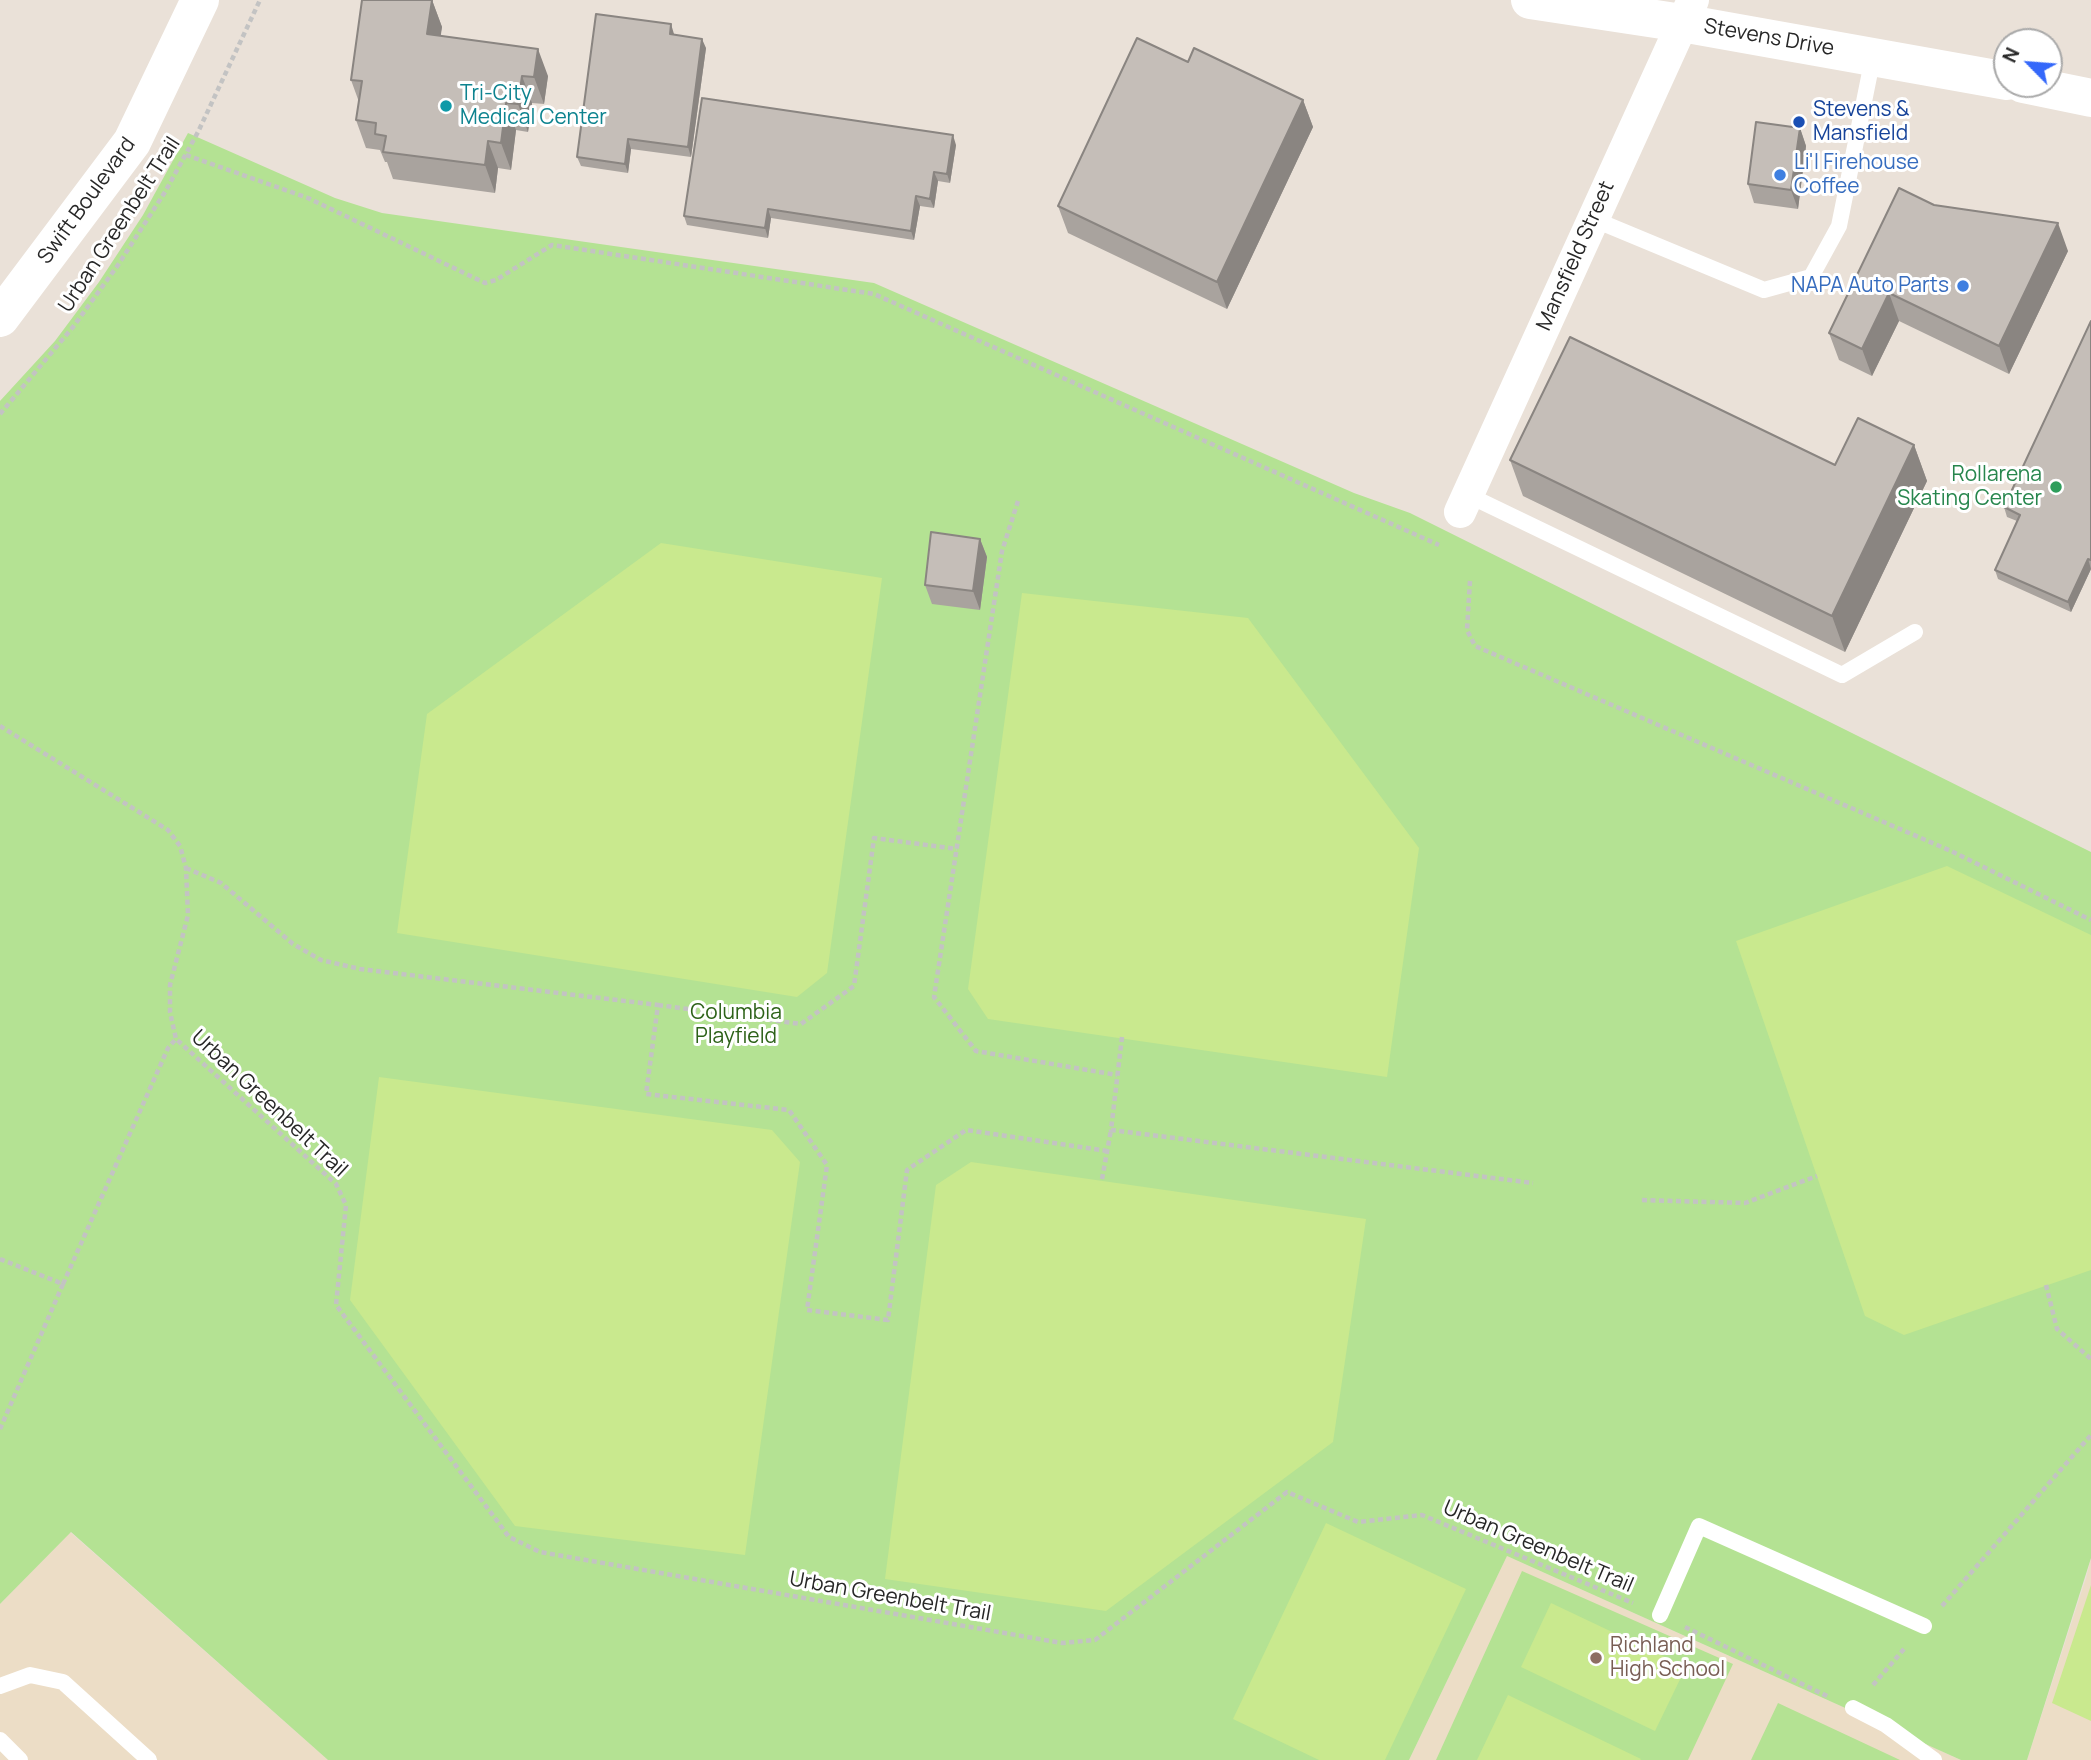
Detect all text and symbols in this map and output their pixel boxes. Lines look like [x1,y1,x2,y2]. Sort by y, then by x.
street label: Stevens Drive [1702,14,1836,62]
north arrow [1993,28,2063,98]
text: N [1996,43,2025,67]
place label: Tri-City Medical Center [460,81,607,131]
place label: Stevens & Mansfield [1813,97,1909,147]
marker: Tri-City Medical Center [438,98,454,114]
marker: Stevens & Mansfield [1791,114,1807,130]
street label: Urban Greenbelt Trail [54,132,186,318]
street label: Swift Boulevard [33,133,141,269]
place label: Li'l Firehouse Coffee [1794,150,1919,200]
marker: Li'l Firehouse Coffee [1772,167,1788,183]
street label: Mansfield Street [1532,177,1620,335]
place label: NAPA Auto Parts [1791,273,1949,299]
marker: NAPA Auto Parts [1955,278,1971,294]
place label: Rollarena Skating Center [1897,462,2042,512]
marker: Rollarena Skating Center [2048,479,2064,495]
park label: Columbia Playfield [690,1000,782,1050]
street label: Urban Greenbelt Trail [186,1025,352,1183]
street label: Urban Greenbelt Trail [1439,1495,1637,1599]
street label: Urban Greenbelt Trail [787,1567,993,1627]
place label: Richland High School [1610,1633,1725,1683]
marker: Richland High School [1588,1650,1604,1666]

